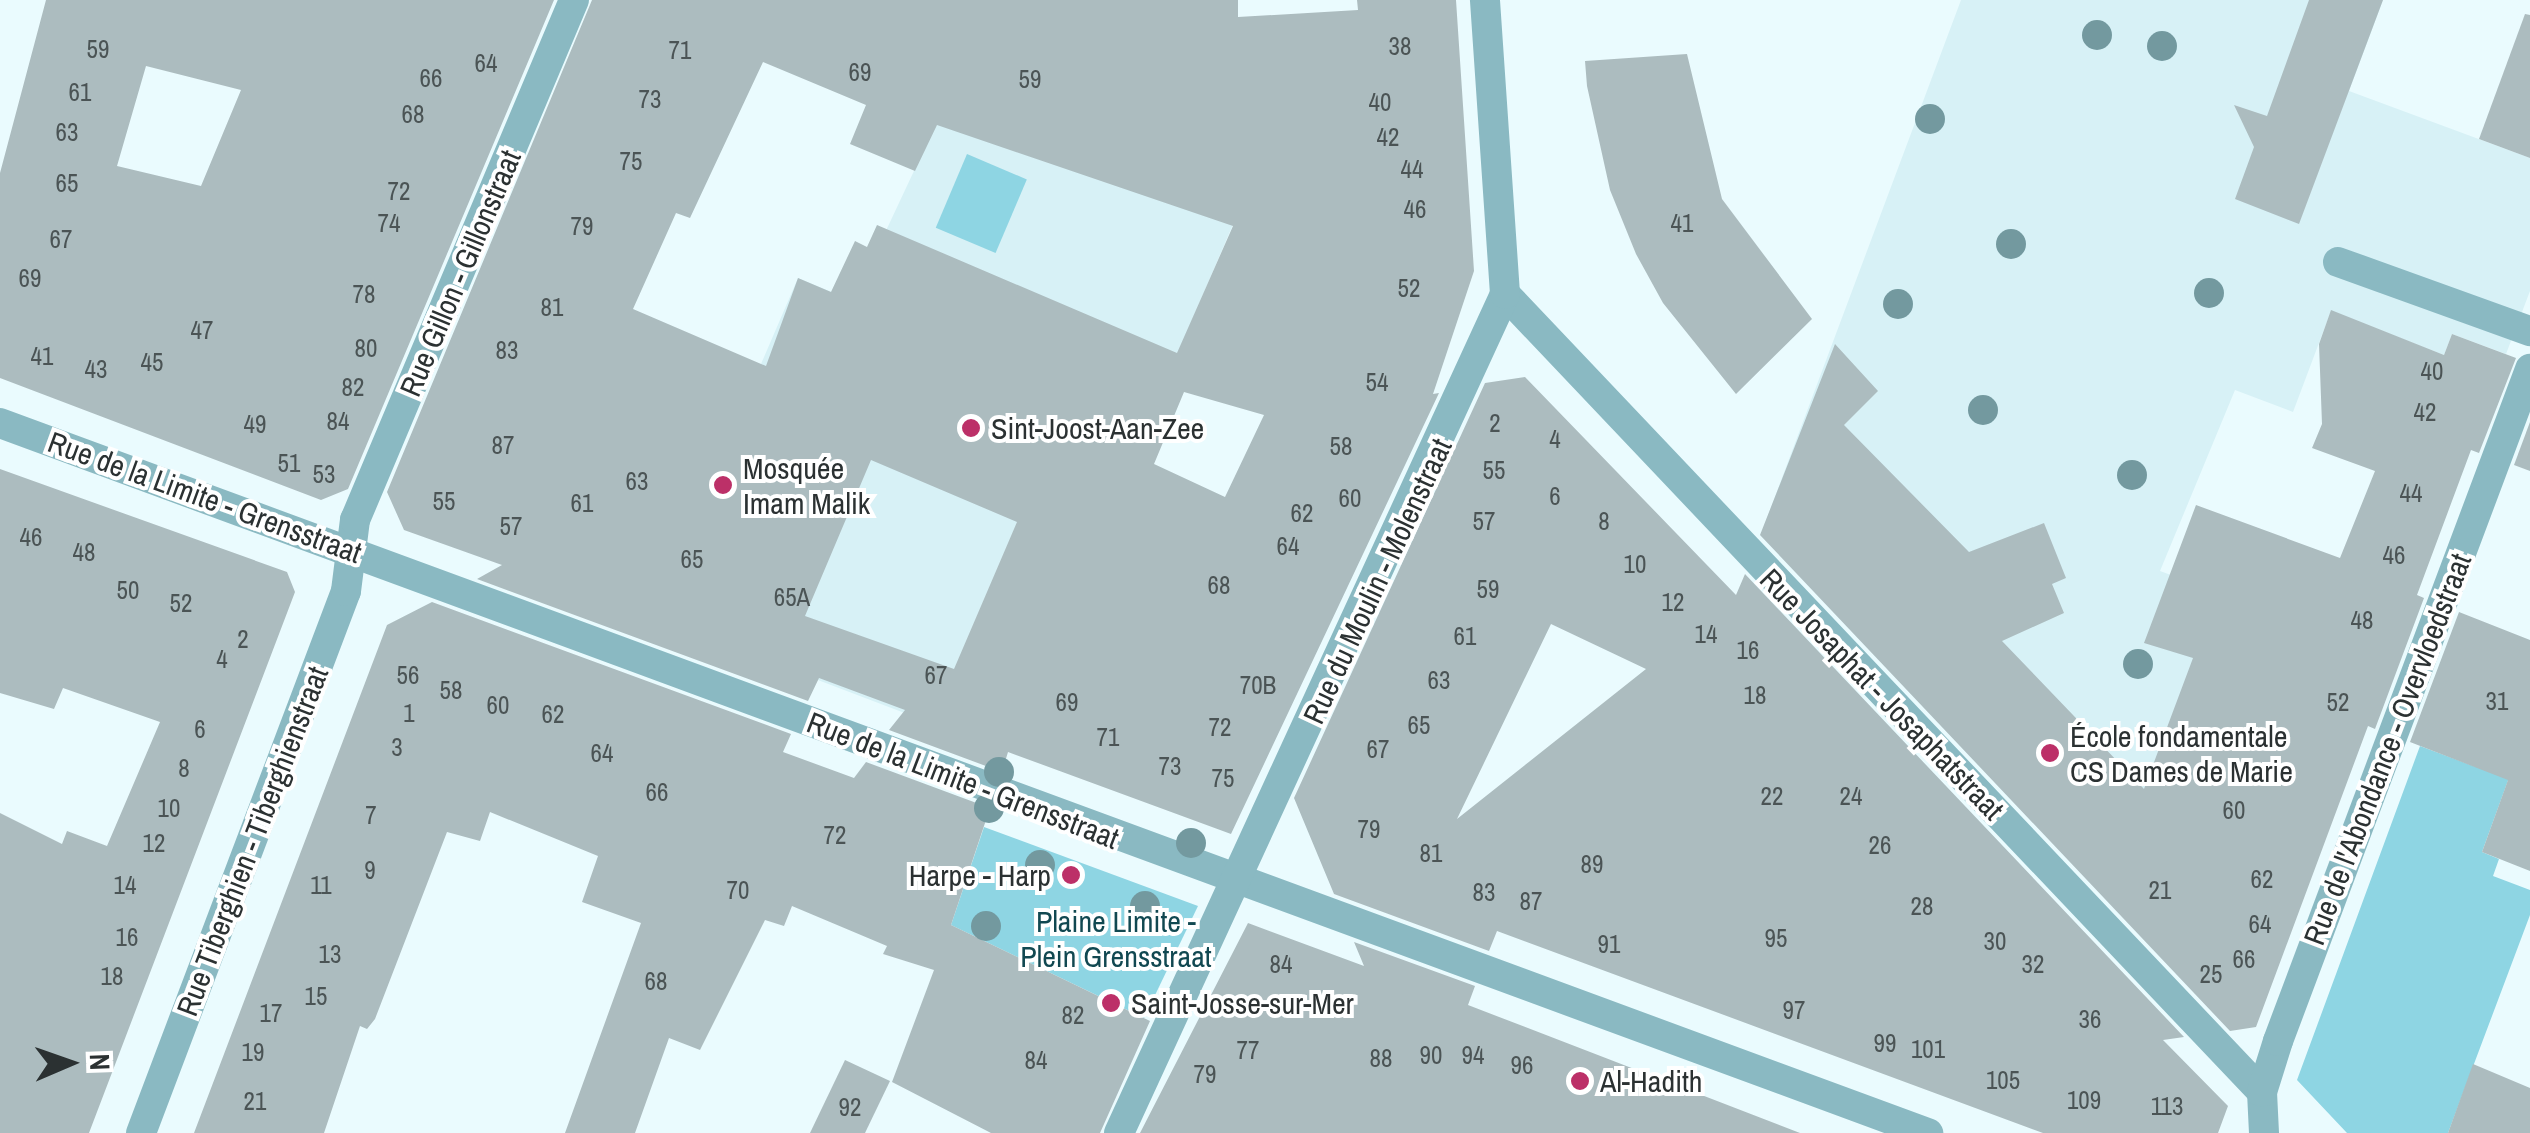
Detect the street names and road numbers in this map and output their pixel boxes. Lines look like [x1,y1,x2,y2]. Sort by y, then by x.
street label: Rue Gillon - Gillonstraat [392,145,528,401]
street label: Rue de la Limite - Grensstraat [43,423,367,571]
street label: Rue du Moulin - Molenstraat [1295,433,1459,729]
street label: Rue de l'Abondance - Overvloedstraat [2296,548,2478,950]
street label: Rue Josaphat - Josaphatstraat [1753,561,2011,827]
street label: Rue Tiberghien - Tiberghienstraat [168,661,336,1021]
street label: Rue de la Limite - Grensstraat [802,704,1124,856]

